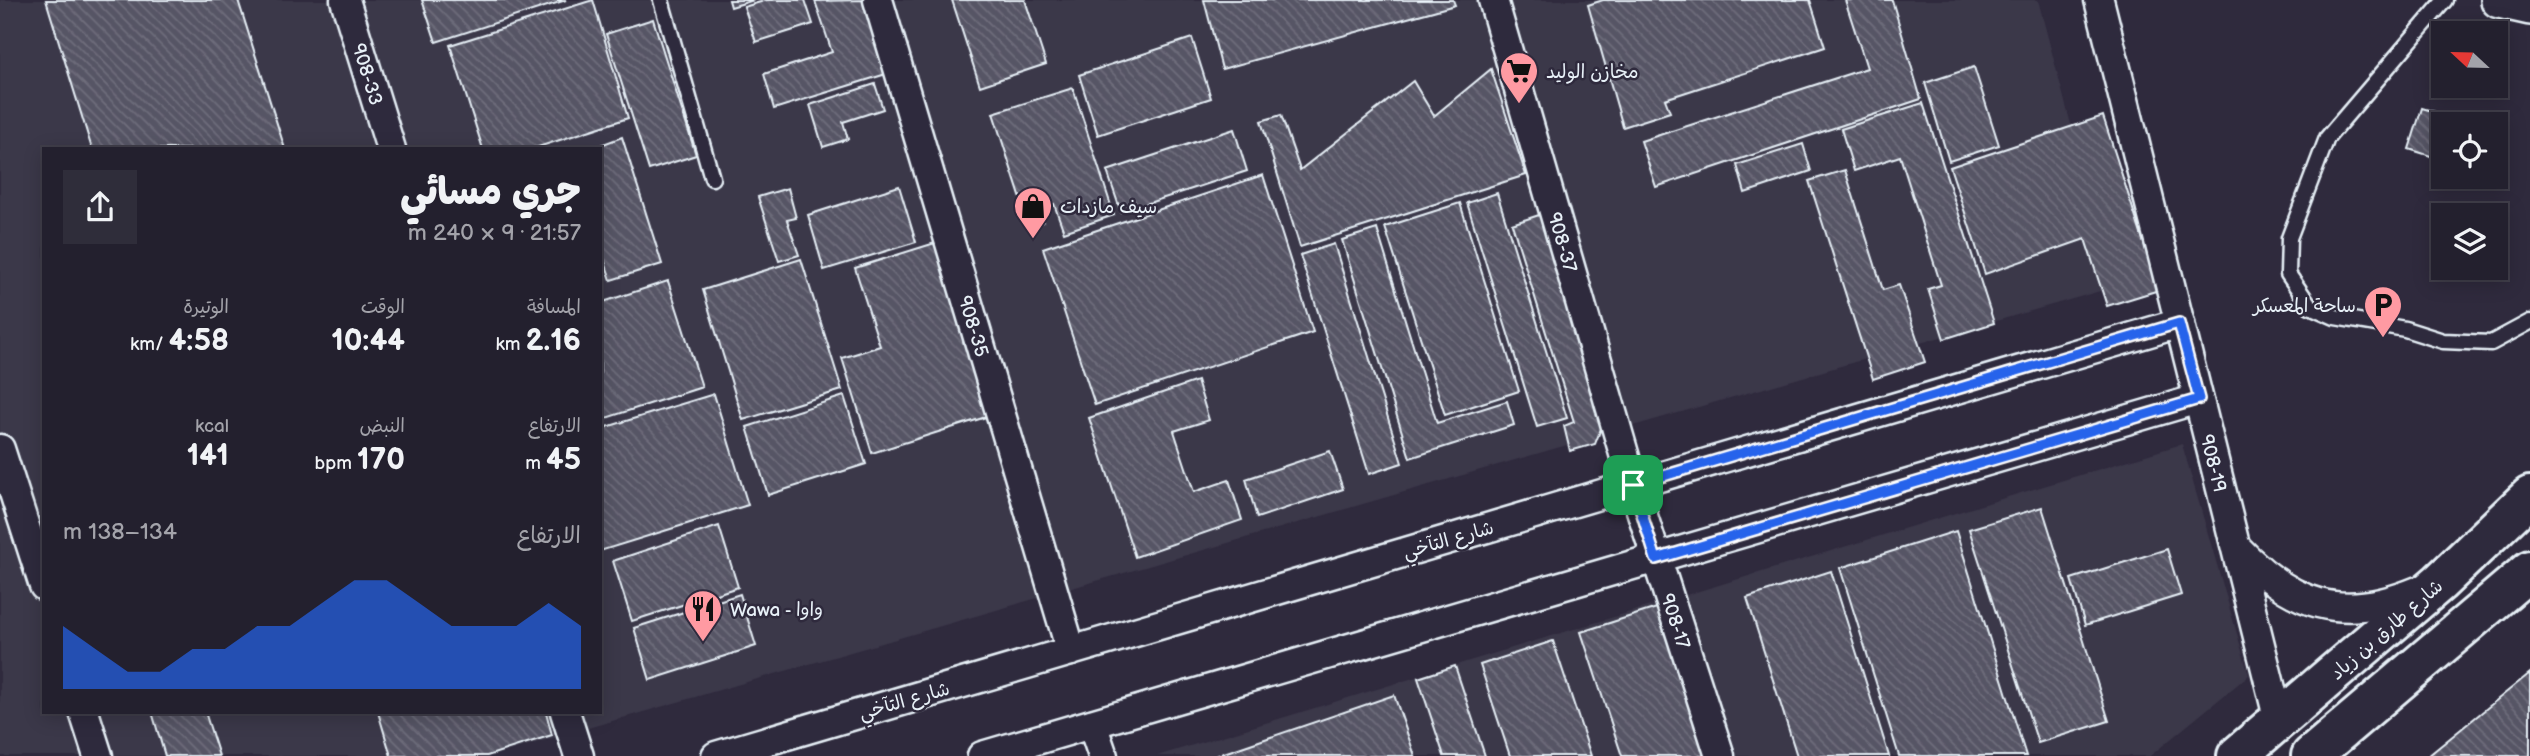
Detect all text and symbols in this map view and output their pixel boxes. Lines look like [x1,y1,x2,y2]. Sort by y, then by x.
north arrow [2431,21,2508,98]
map controls [2431,21,2508,280]
street label: 908-33 [346,41,387,108]
supermarket icon: مخازن الوليد [1498,50,1540,105]
place label: مخازن الوليد [1546,61,1638,84]
button: locate [2431,112,2508,189]
button: share [63,170,137,244]
text: جري مسائي [400,170,581,215]
shop icon: سيف مازدات [1012,185,1054,240]
place label: سيف مازدات [1060,196,1157,219]
button: layers [2431,203,2508,280]
street label: 908-37 [1542,210,1581,276]
text: 21:57 · 9 × 240 m [408,219,581,247]
parking icon: ساحة المعسكر [2362,284,2404,339]
street label: 908-35 [952,293,993,360]
place label: ساحة المعسكر [2251,295,2356,318]
text: الوتيرة [183,296,229,319]
text: الوقت [361,296,405,319]
text: المسافة [527,296,581,319]
text: 4:58 [169,323,229,359]
text: 10:44 [331,323,405,359]
text: 2.16 [526,323,581,359]
text: /km [130,333,169,356]
text: km [495,333,526,356]
text: kcal [195,415,229,438]
text: النبض [360,415,405,438]
text: الارتفاع [528,415,581,438]
street label: 908-19 [2194,432,2231,495]
text: 141 [187,438,229,474]
text: 170 [357,442,405,478]
text: 45 [546,442,581,478]
text: bpm [315,452,357,475]
text: m [525,452,546,475]
pin [1603,455,1663,515]
icon: arrive [1614,466,1652,504]
street label: شارع التآخي [1400,517,1498,568]
text: 134–138 m [63,518,177,546]
text: الارتفاع [517,522,581,550]
street label: شارع طارق بن زياد [2326,575,2449,686]
restaurant icon: Wawa - واوا [682,588,724,643]
street label: 908-17 [1655,591,1695,653]
place label: Wawa - واوا [730,599,823,622]
street label: شارع التآخي [856,678,954,729]

